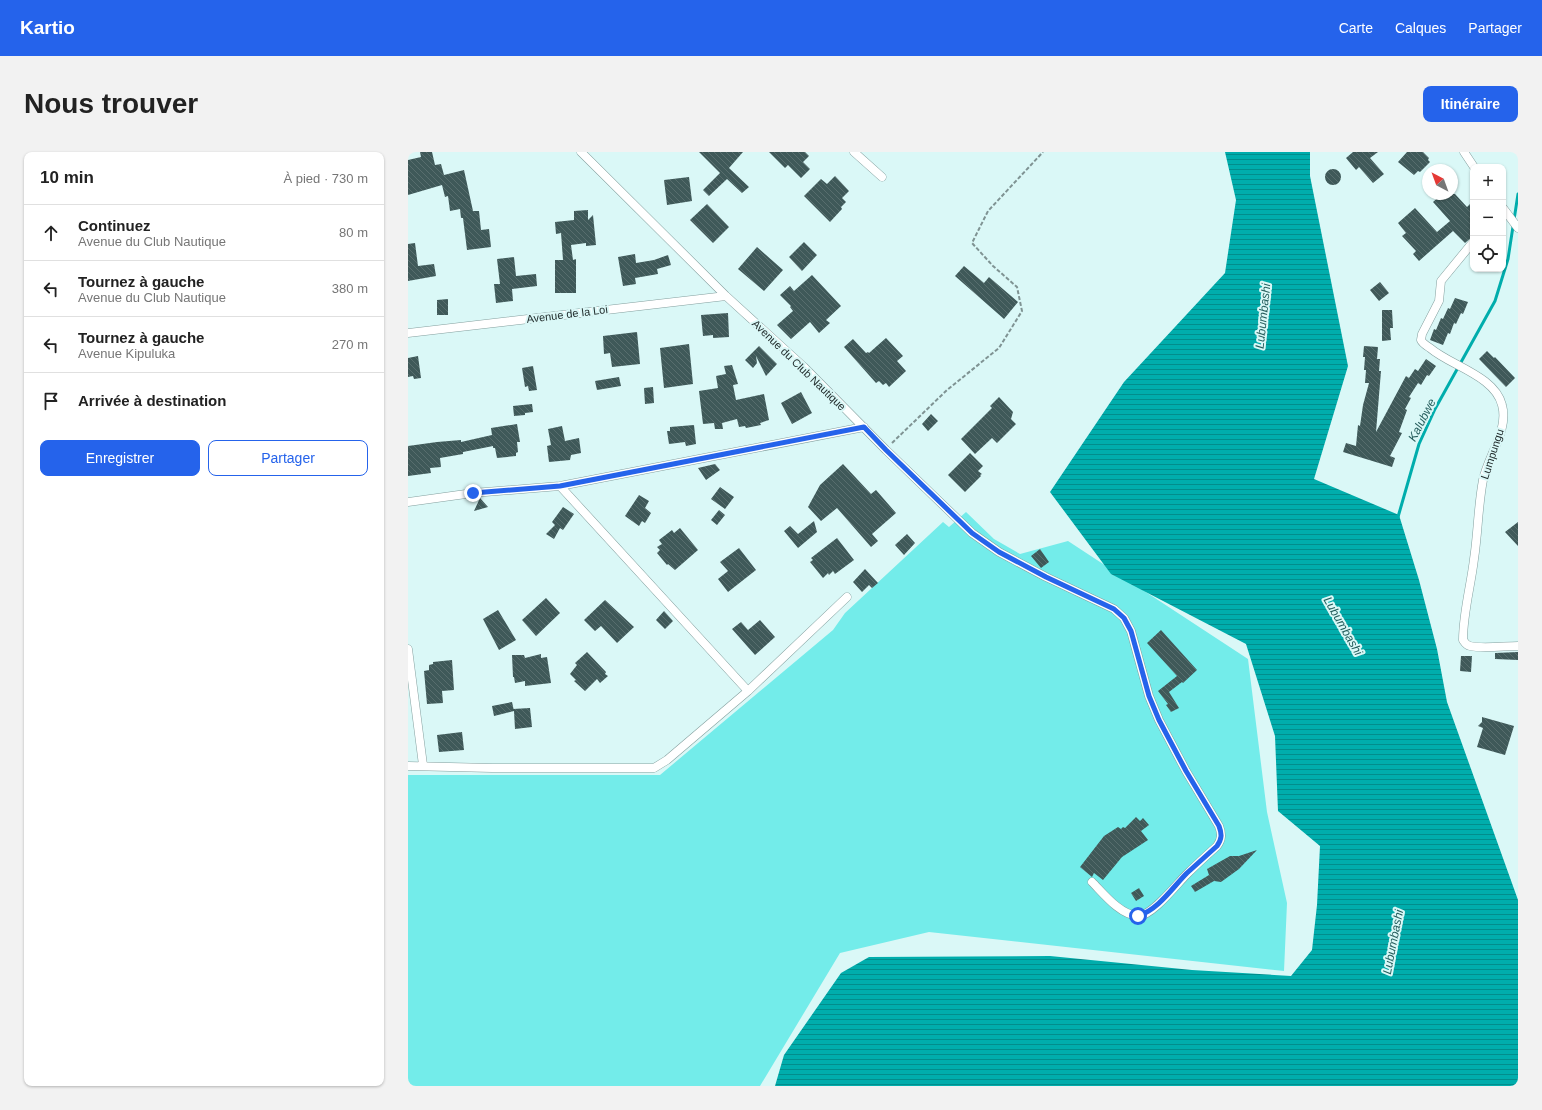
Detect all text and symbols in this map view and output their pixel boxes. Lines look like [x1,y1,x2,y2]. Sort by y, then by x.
text: Kartio [20,17,75,38]
text: Carte [1339,20,1373,36]
text: Calques [1395,20,1446,36]
text: Partager [1468,20,1522,36]
button: Itinéraire [1423,86,1518,122]
text: Nous trouver [24,88,198,119]
north arrow [1422,164,1458,200]
map controls [1470,164,1506,272]
button: + [1470,164,1506,200]
text: 10 min [40,168,94,187]
text: À pied · 730 m [283,171,368,186]
button: − [1470,200,1506,236]
text: Continuez [78,217,151,234]
icon: ahead [40,222,62,244]
text: 80 m [339,225,368,240]
text: Avenue du Club Nautique [78,234,226,249]
button: locate [1470,236,1506,272]
text: Tournez à gauche [78,273,204,290]
icon: left [40,278,62,300]
text: 380 m [332,281,368,296]
water label: Lubumbashi [1253,282,1273,349]
text: Avenue du Club Nautique [78,290,226,305]
street label: Avenue de la Loi [526,303,608,325]
street label: Avenue du Club Nautique [750,317,848,413]
text: Tournez à gauche [78,329,204,346]
icon: left [40,334,62,356]
text: 270 m [332,337,368,352]
text: Avenue Kipuluka [78,346,175,361]
icon: arrive [40,390,62,412]
text: Arrivée à destination [78,392,226,409]
water label: Kalubwe [1405,396,1439,444]
street label: Lumpungu [1478,427,1506,481]
button: Enregistrer [40,440,200,476]
button: Partager [208,440,368,476]
route end [464,484,482,502]
water label: Lubumbashi [1321,594,1366,658]
route start [1129,907,1147,925]
water label: Lubumbashi [1380,908,1406,975]

